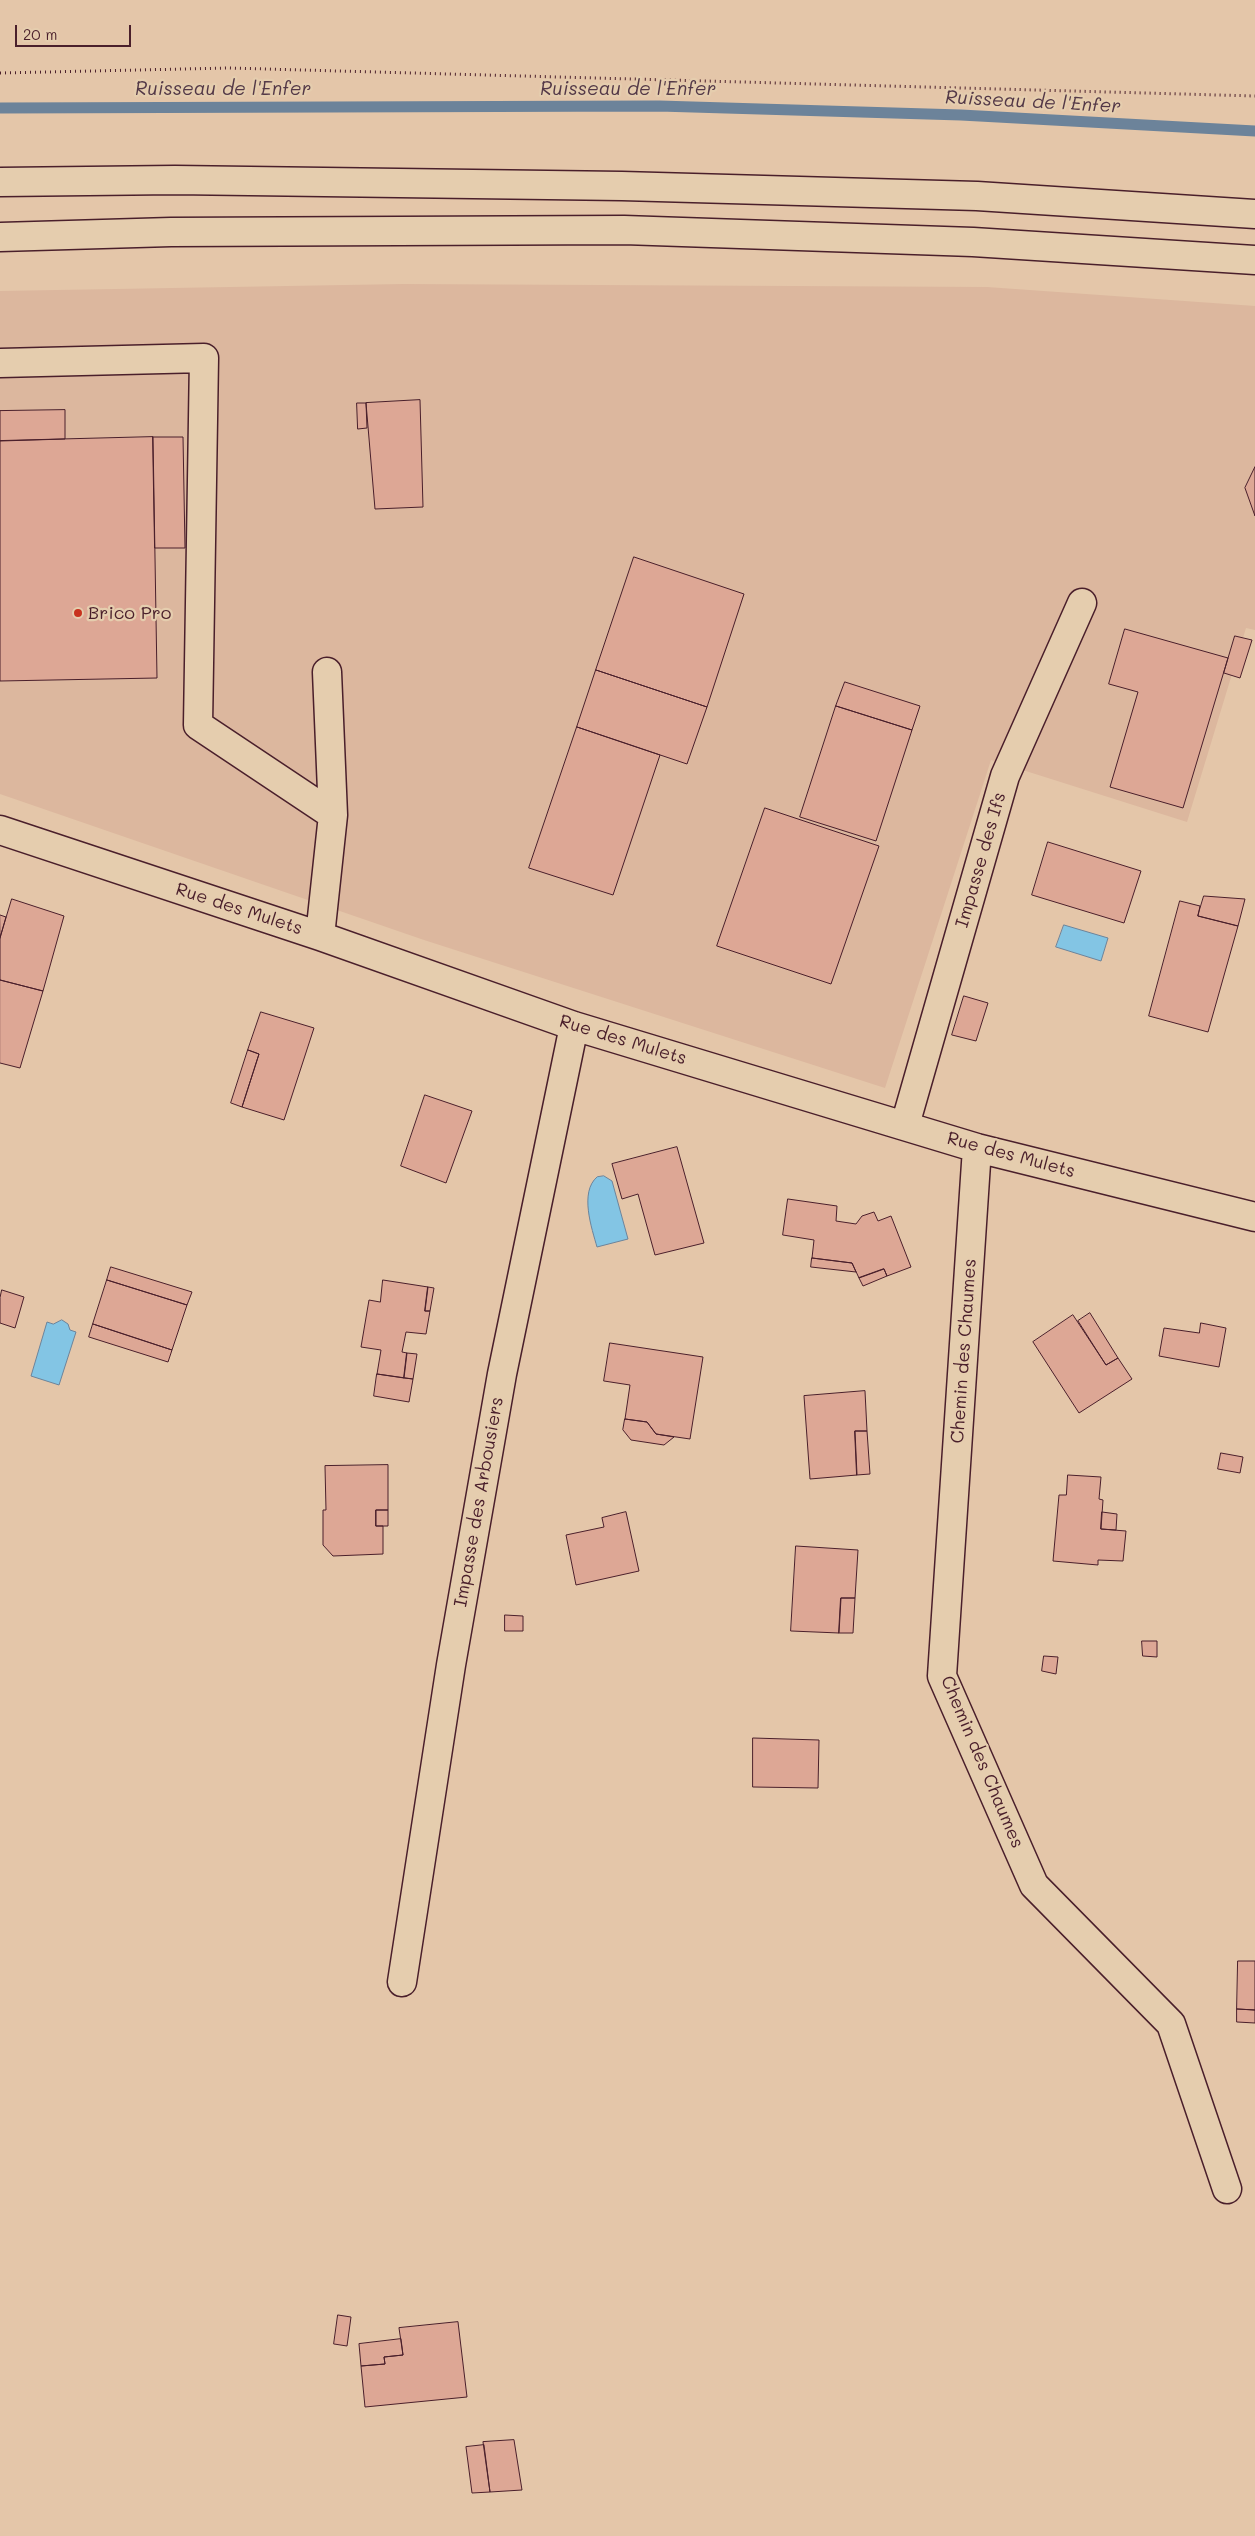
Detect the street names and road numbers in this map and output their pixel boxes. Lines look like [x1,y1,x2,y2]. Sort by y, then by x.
street label: Impasse des Ifs [951,790,1011,930]
street label: Rue des Mulets [173,878,305,940]
street label: Rue des Mulets [557,1010,689,1070]
street label: Rue des Mulets [945,1128,1077,1182]
street label: Chemin des Chaumes [947,1258,981,1444]
street label: Impasse des Arbousiers [450,1395,508,1609]
street label: Chemin des Chaumes [936,1673,1028,1851]

